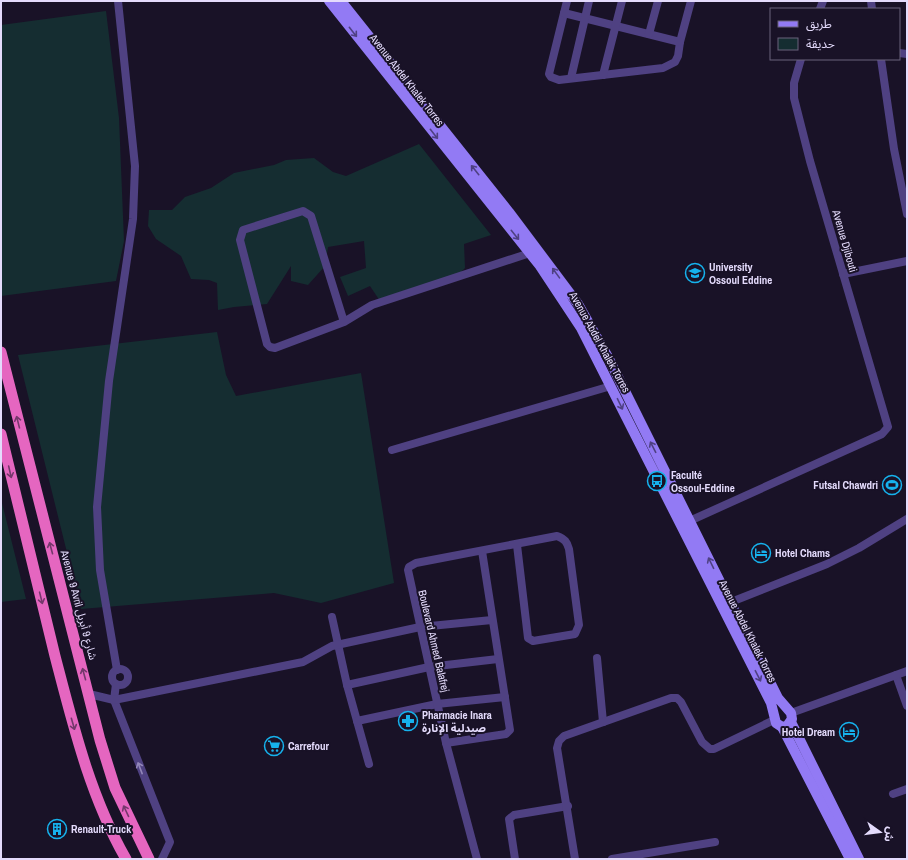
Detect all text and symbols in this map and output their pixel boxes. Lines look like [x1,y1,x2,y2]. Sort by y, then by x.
legend [770,8,900,60]
text: طريق [806,16,832,32]
one-way arrow [349,26,358,37]
street label: Avenue Abdel Khalek Torres [366,30,448,129]
text: حديقة [806,36,835,52]
one-way arrow [430,128,438,139]
one-way arrow [471,165,480,176]
street label: Avenue Djibouti [829,207,861,274]
one-way arrow [511,230,520,241]
place label: University Ossoul Eddine [709,260,772,287]
school or university icon: University Ossoul Eddine [684,262,706,284]
one-way arrow [551,267,560,278]
street label: Avenue Abdel Khalek Torres [566,288,634,395]
one-way arrow [617,398,624,410]
one-way arrow [14,416,22,429]
one-way arrow [649,441,656,453]
one-way arrow [7,465,14,478]
place label: Faculté Ossoul-Eddine [671,468,735,495]
bus stop icon: Faculté Ossoul-Eddine [646,470,668,492]
sports icon: Futsal Chawdri [881,474,903,496]
place label: Futsal Chawdri [813,478,878,492]
one-way arrow [46,542,54,555]
hotel icon: Hotel Chams [750,542,772,564]
place label: Hotel Chams [775,546,830,560]
street label: Avenue 9 Avril شارع 9 أبريل [56,548,100,662]
one-way arrow [707,557,714,569]
street label: Avenue Abdel Khalek Torres [716,577,780,685]
street label: Boulevard Ahmed Balafrej [415,589,453,693]
one-way arrow [38,592,45,605]
one-way arrow [79,668,87,681]
one-way arrow [754,670,762,682]
place label: Pharmacie Inara صيدلية الإنارة [422,708,492,735]
pharmacy icon: Pharmacie Inara صيدلية الإنارة [397,710,419,732]
one-way arrow [70,718,78,731]
hotel icon: Hotel Dream [838,721,860,743]
place label: Hotel Dream [782,725,835,739]
supermarket icon: Carrefour [263,735,285,757]
place label: Carrefour [288,739,330,753]
one-way arrow [136,763,143,775]
one-way arrow [122,806,129,818]
north arrow [860,812,900,852]
building icon: Renault-Truck [46,818,68,840]
place label: Renault-Truck [71,822,132,836]
text: ش [881,825,898,843]

